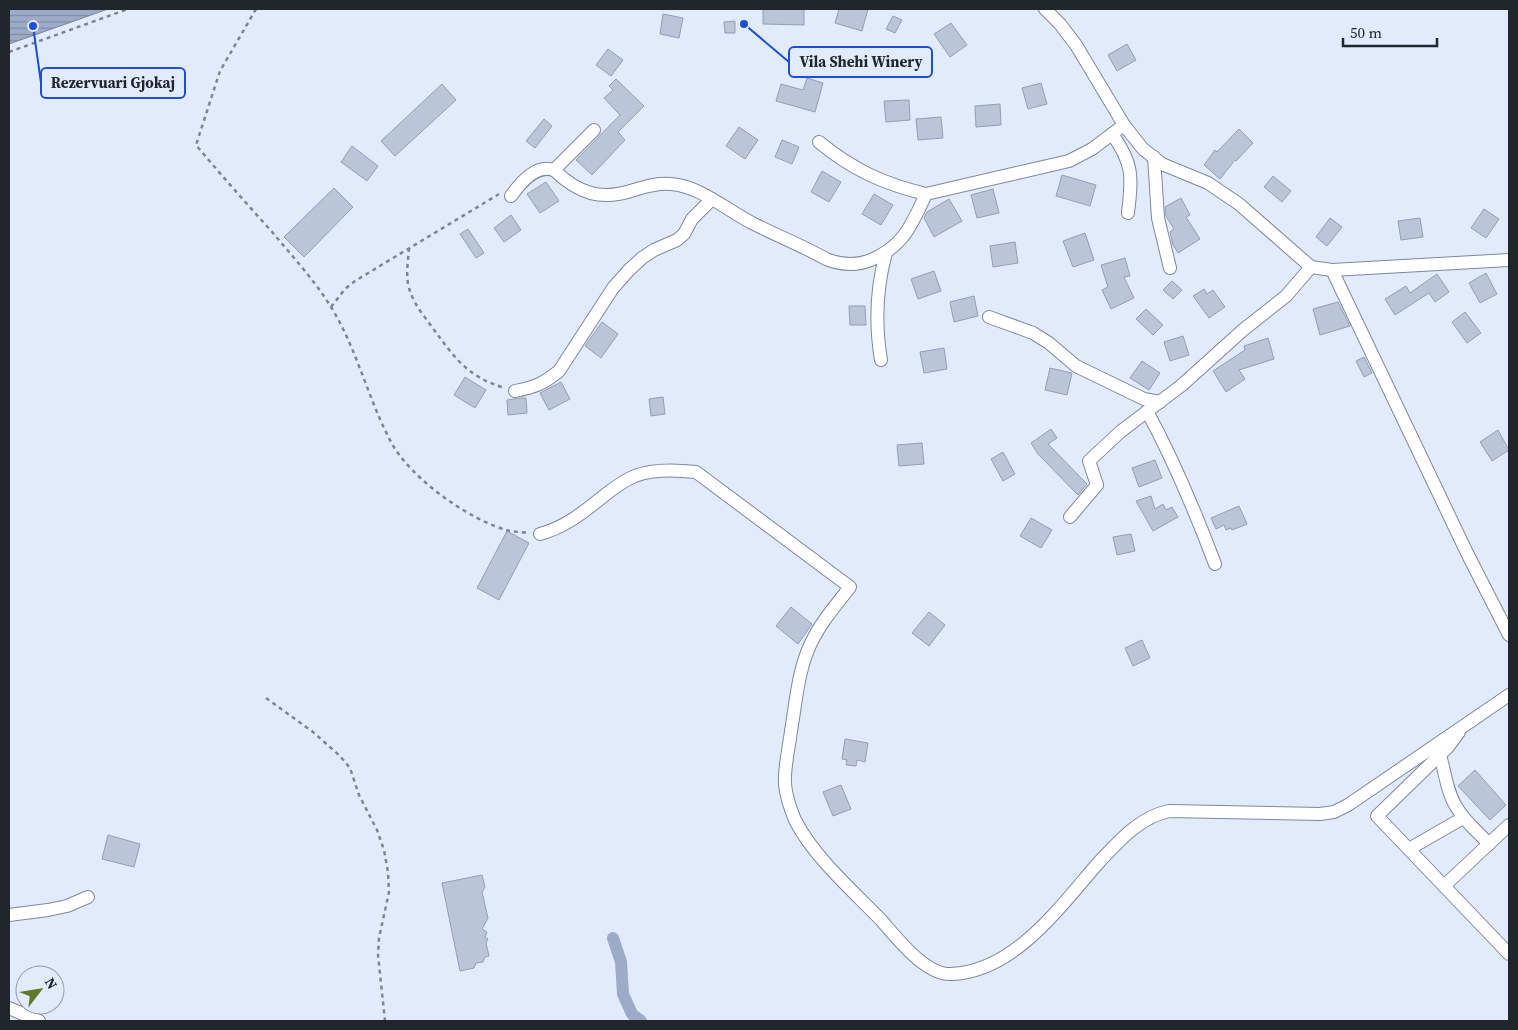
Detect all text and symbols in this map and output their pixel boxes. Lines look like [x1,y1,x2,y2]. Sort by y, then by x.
scale bar [1343,15,1437,47]
text: 50 m [1350,22,1382,43]
callout: Vila Shehi Winery [789,47,932,77]
text: Vila Shehi Winery [800,51,922,72]
callout: Rezervuari Gjokaj [41,68,185,98]
text: Rezervuari Gjokaj [51,72,175,93]
north arrow [15,965,65,1015]
text: N [40,974,62,993]

